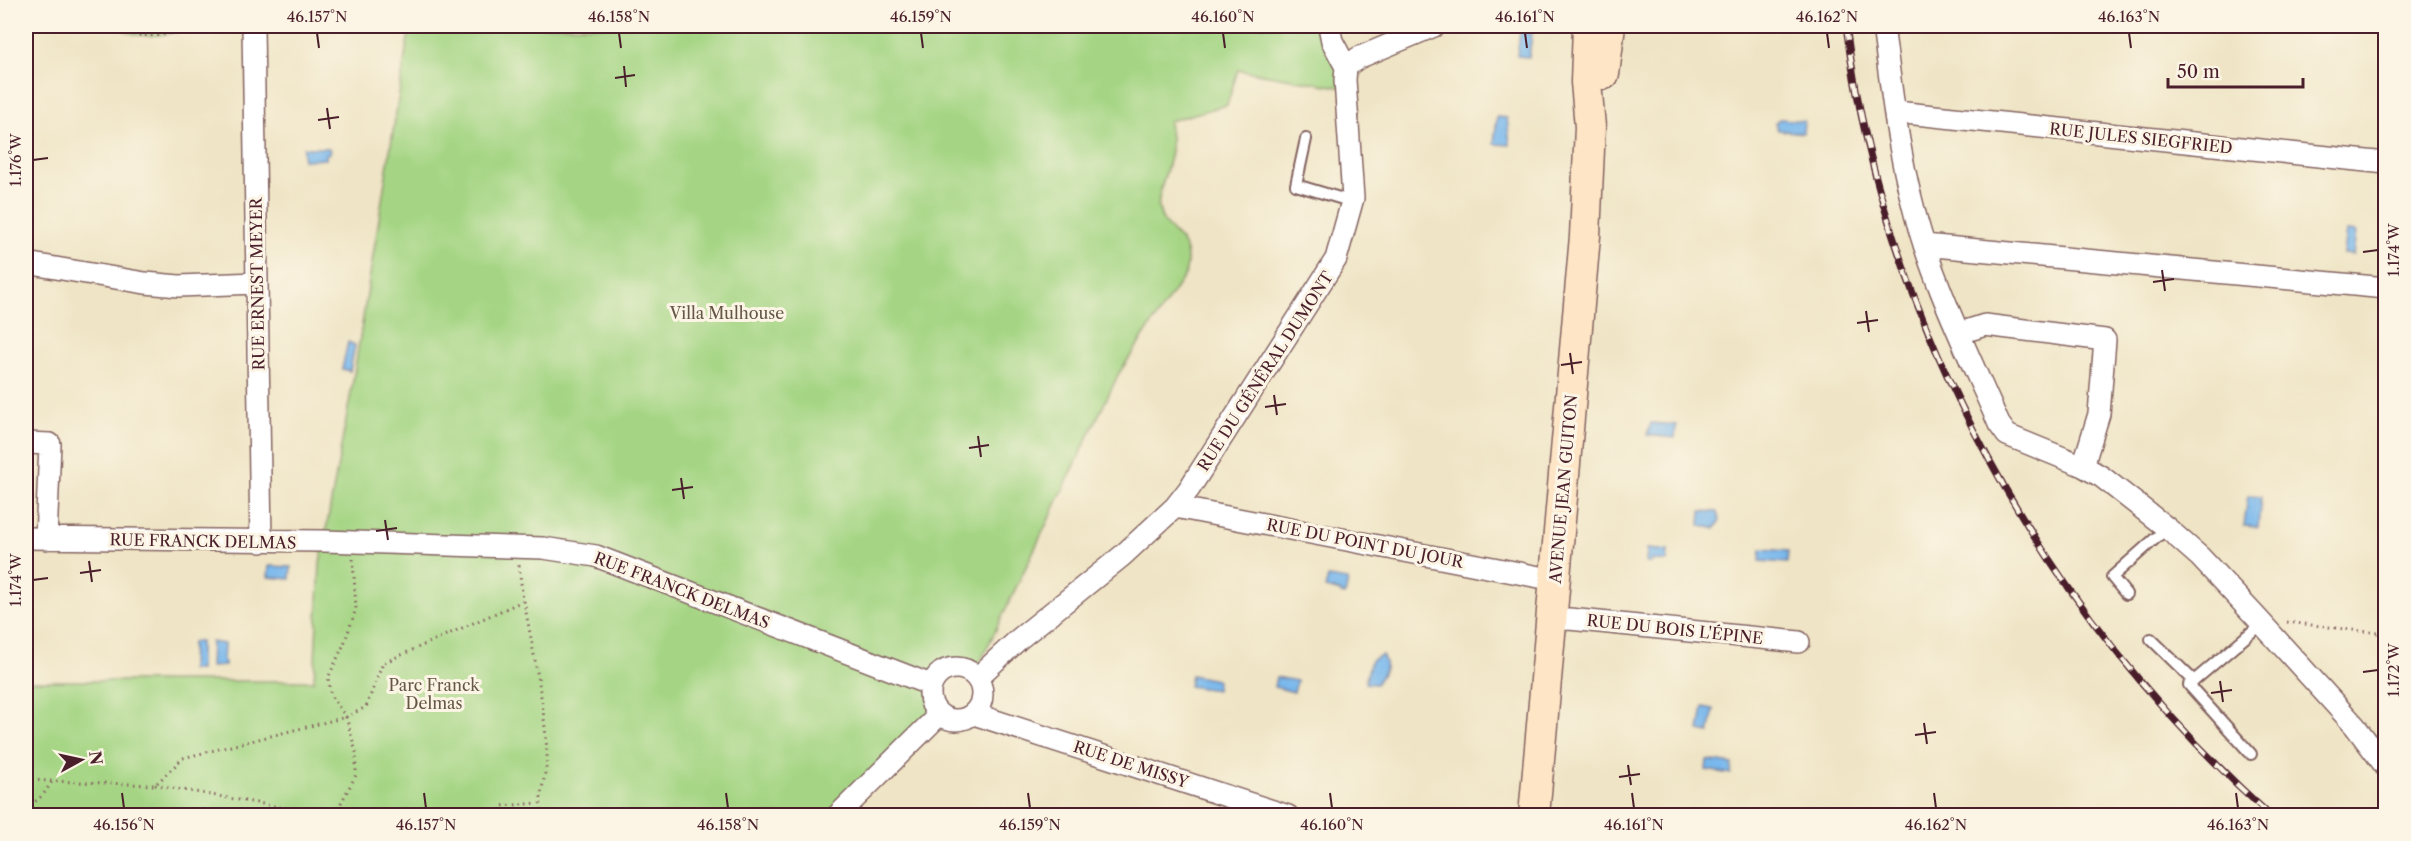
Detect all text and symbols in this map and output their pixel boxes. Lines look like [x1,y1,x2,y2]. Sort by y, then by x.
text: 46.157°N [287,7,347,26]
text: 46.158°N [588,7,650,26]
text: 46.159°N [890,7,952,26]
text: 46.160°N [1191,7,1255,26]
text: 46.161°N [1495,7,1555,26]
text: 46.162°N [1796,7,1858,26]
text: 46.163°N [2098,7,2160,26]
scale bar [2168,51,2303,89]
text: 50 m [2177,61,2220,83]
street label: RUE JULES SIEGFRIED [2048,118,2234,158]
text: 1.176°W [6,133,25,187]
street label: RUE ERNEST MEYER [245,196,269,371]
text: 1.174°W [2384,223,2403,277]
street label: RUE DU GÉNÉRAL DUMONT [1193,267,1337,475]
park label: Villa Mulhouse [669,303,784,323]
street label: AVENUE JEAN GUITON [1545,394,1581,585]
street label: RUE DU POINT DU JOUR [1265,514,1466,572]
street label: RUE FRANCK DELMAS [109,529,297,553]
street label: RUE FRANCK DELMAS [591,547,773,633]
text: 1.174°W [6,553,25,607]
street label: RUE DU BOIS L'ÉPINE [1586,610,1764,648]
text: 1.172°W [2384,642,2403,697]
park label: Parc Franck Delmas [388,675,480,713]
north arrow [51,730,111,790]
street label: RUE DE MISSY [1071,736,1192,792]
text: N [85,750,107,766]
text: 46.156°N [93,815,155,834]
text: 46.157°N [396,815,456,834]
text: 46.158°N [697,815,759,834]
text: 46.159°N [999,815,1061,834]
text: 46.160°N [1300,815,1364,834]
text: 46.161°N [1604,815,1664,834]
text: 46.162°N [1905,815,1967,834]
text: 46.163°N [2207,815,2269,834]

